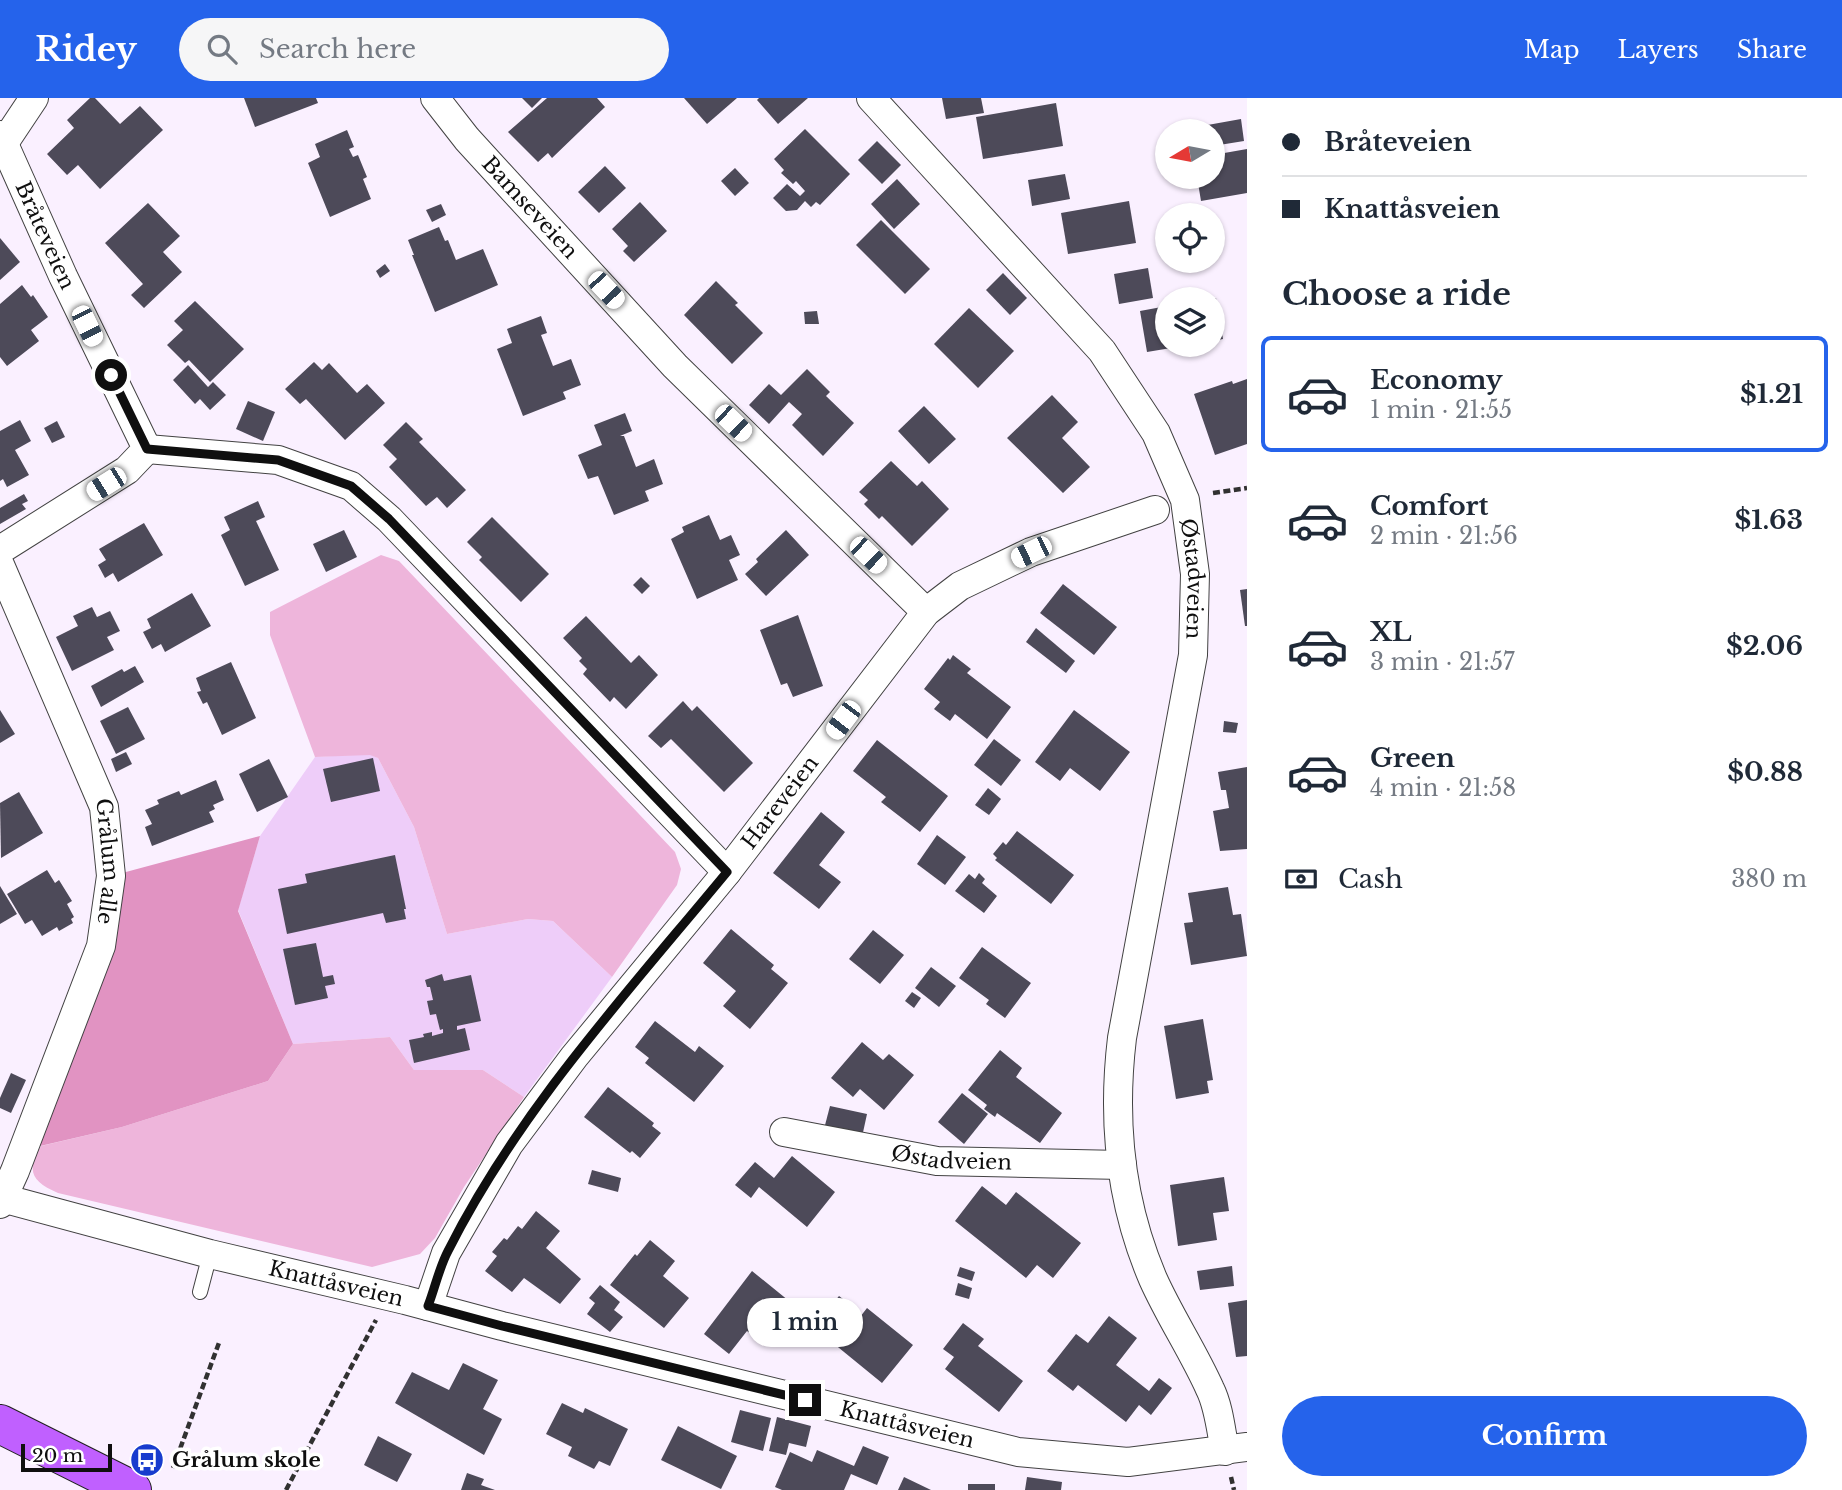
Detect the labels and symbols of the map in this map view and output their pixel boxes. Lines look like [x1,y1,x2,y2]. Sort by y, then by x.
north arrow [1155,119,1225,189]
street label: Bamseveien [476,151,583,264]
street label: Bråteveien [9,177,81,294]
car [584,267,629,313]
car [69,303,106,349]
route start [95,359,127,391]
car [711,401,756,445]
car [83,464,130,504]
street label: Østadveien [1175,517,1209,639]
car [846,533,891,577]
car [1008,533,1055,571]
car [822,697,865,743]
street label: Hareveien [736,751,824,854]
street label: Grålum alle [90,797,125,926]
street label: Østadveien [889,1140,1012,1176]
street label: Knattåsveien [266,1255,406,1312]
callout: 1 min [747,1298,863,1348]
route end [789,1384,821,1416]
street label: Knattåsveien [837,1396,977,1454]
scale bar [21,1441,112,1473]
bus stop icon: Grålum skole [128,1441,166,1479]
place label: Grålum skole [172,1447,321,1473]

